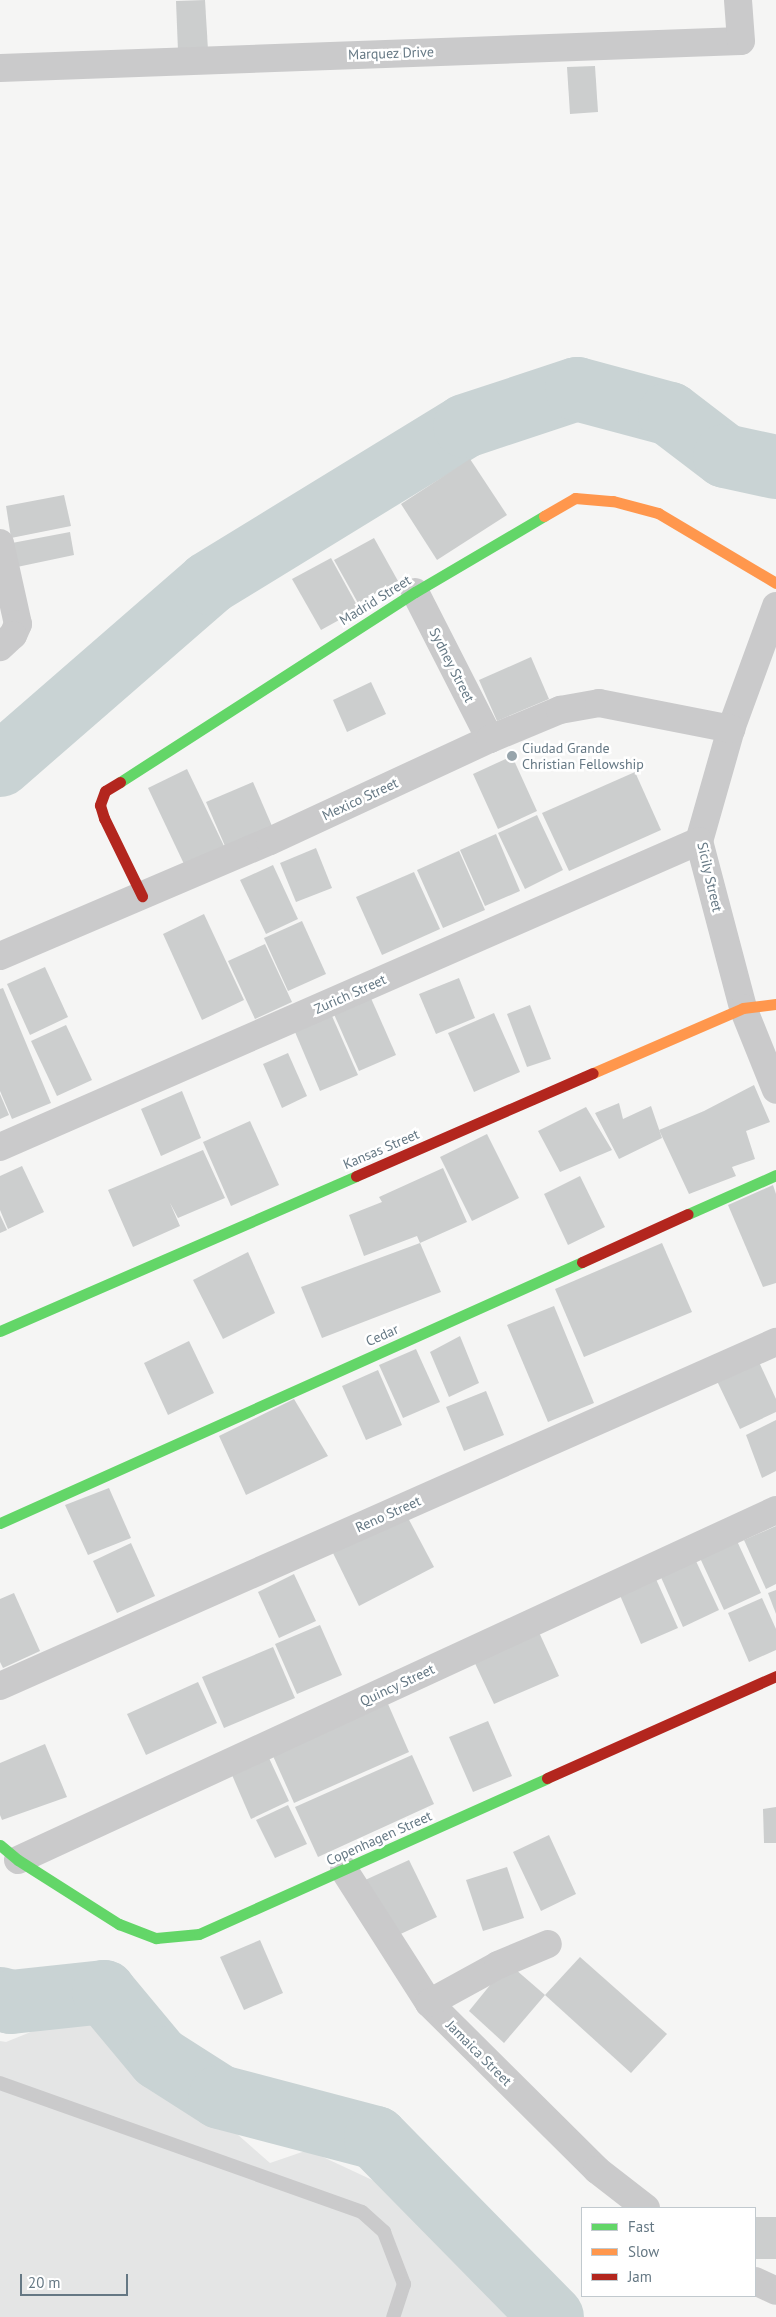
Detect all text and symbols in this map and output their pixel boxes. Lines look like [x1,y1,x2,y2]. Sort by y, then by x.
street label: Marquez Drive [348,43,434,63]
street label: Madrid Street [336,571,414,629]
street label: Sydney Street [426,625,478,705]
place label: Ciudad Grande Christian Fellowship [522,740,644,772]
marker: Ciudad Grande Christian Fellowship [506,750,518,762]
street label: Mexico Street [319,774,401,824]
street label: Sicily Street [694,840,726,914]
street label: Zurich Street [311,971,389,1017]
street label: Kansas Street [340,1125,422,1173]
street label: Cedar [363,1320,401,1350]
street label: Reno Street [353,1492,423,1536]
street label: Quincy Street [357,1660,437,1710]
street label: Copenhagen Street [324,1807,434,1869]
street label: Jamaica Street [443,2017,515,2089]
legend [581,2207,756,2297]
text: Fast [628,2217,655,2236]
text: Slow [628,2242,659,2261]
scale bar [22,2264,130,2296]
text: Jam [628,2267,652,2286]
text: 20 m [28,2273,61,2292]

